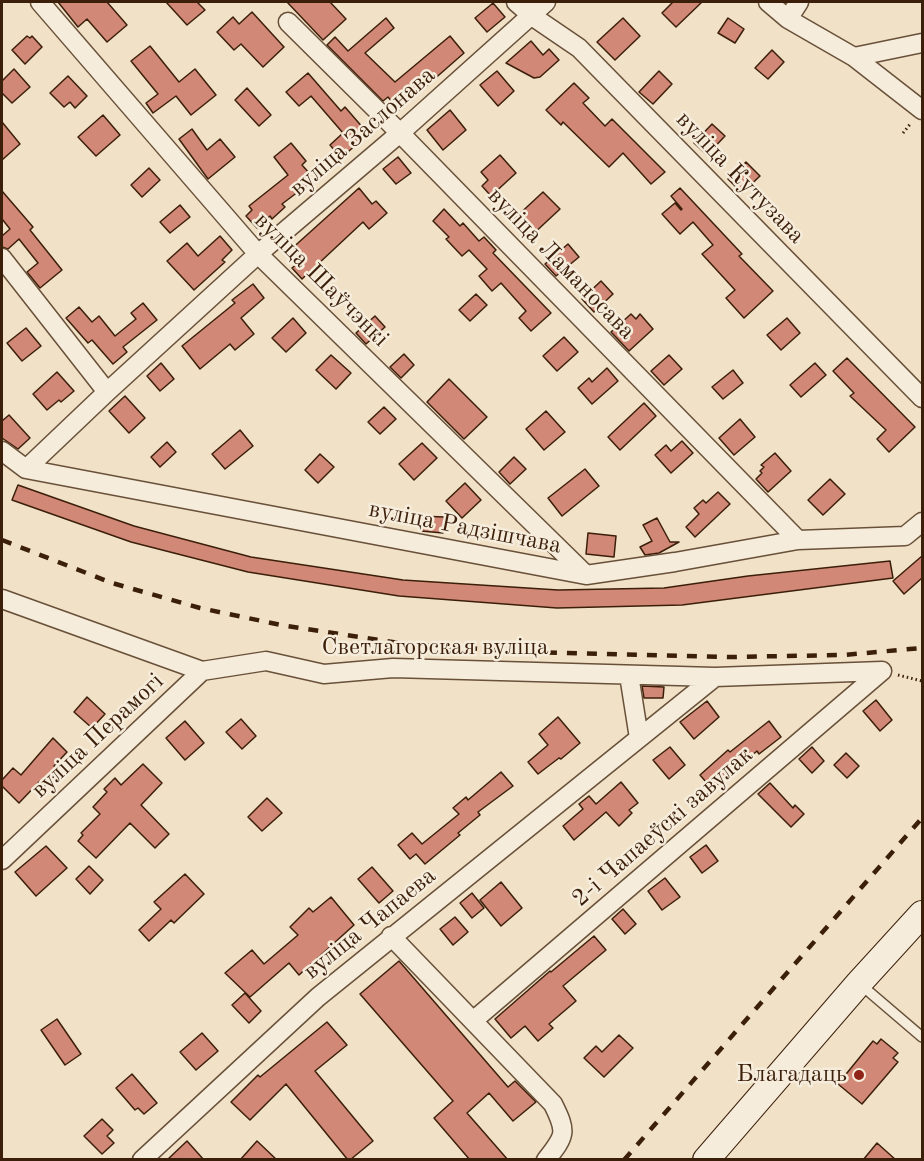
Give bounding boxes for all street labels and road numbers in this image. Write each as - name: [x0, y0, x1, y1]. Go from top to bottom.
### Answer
- street label: вуліца Заслонава: [285, 61, 441, 203]
- street label: вуліца Кутузава: [670, 106, 810, 250]
- street label: вуліца Ламаносава: [481, 182, 641, 346]
- street label: вуліца Шаўчэнкі: [248, 207, 394, 353]
- street label: вуліца Радзішчава: [366, 495, 564, 561]
- street label: Светлагорская вуліца: [321, 634, 549, 662]
- street label: вуліца Перамогі: [26, 667, 170, 805]
- street label: 2-і Чапаеўскі завулак: [567, 741, 759, 913]
- street label: вуліца Чапаева: [298, 862, 442, 986]

